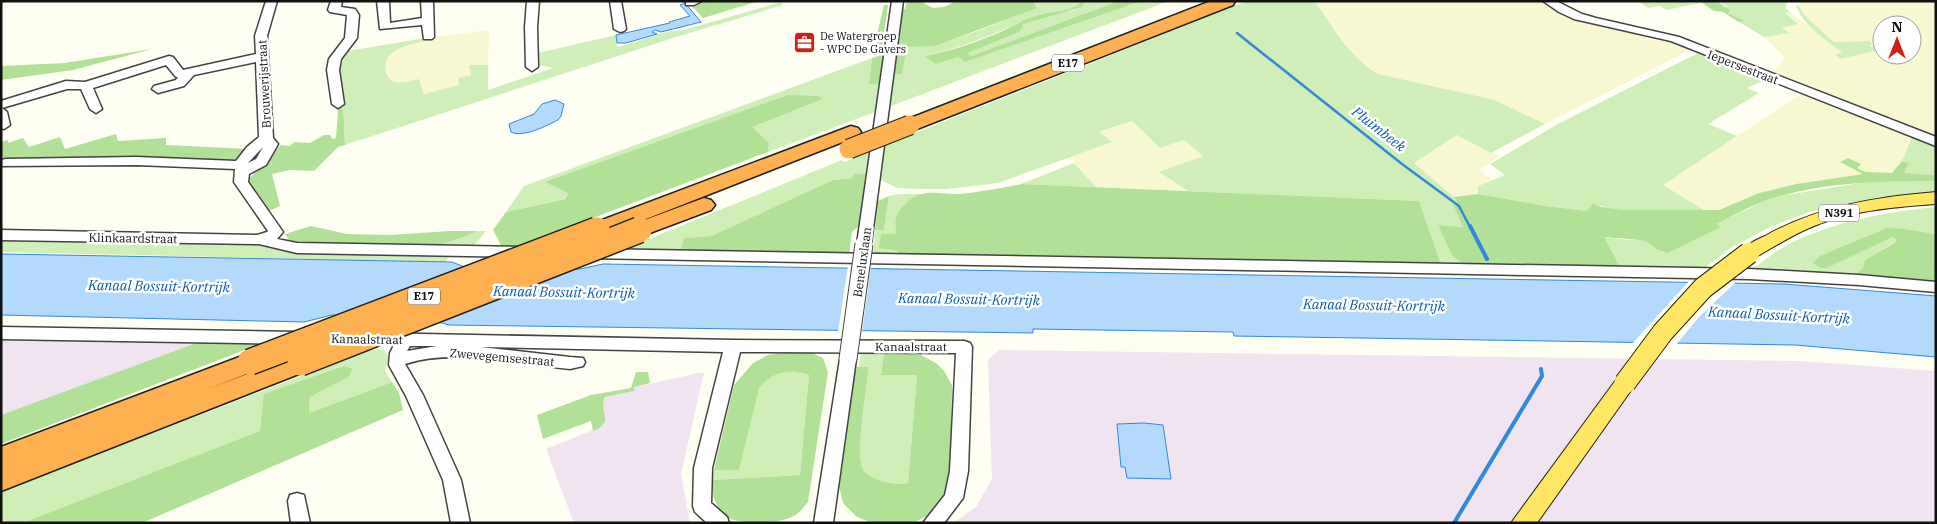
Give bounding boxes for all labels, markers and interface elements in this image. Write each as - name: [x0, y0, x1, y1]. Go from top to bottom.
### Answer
- north arrow: [1872, 15, 1922, 65]
- text: N: [1891, 18, 1903, 36]
- place label: De Watergroep - WPC De Gavers: [820, 29, 906, 56]
- office icon: De Watergroep - WPC De Gavers: [792, 30, 816, 54]
- street label: Brouwerijstraat: [254, 39, 274, 129]
- street label: Iepersestraat: [1705, 47, 1781, 87]
- road number: E17: [1052, 54, 1084, 72]
- water label: Pluimbeek: [1348, 102, 1410, 156]
- road number: N391: [1819, 204, 1859, 222]
- street label: Beneluxlaan: [850, 226, 874, 298]
- street label: Klinkaardstraat: [88, 230, 178, 246]
- water label: Kanaal Bossuit-Kortrijk: [87, 276, 231, 296]
- water label: Kanaal Bossuit-Kortrijk: [492, 282, 636, 302]
- road number: E17: [408, 288, 440, 304]
- water label: Kanaal Bossuit-Kortrijk: [897, 289, 1041, 309]
- water label: Kanaal Bossuit-Kortrijk: [1302, 295, 1446, 315]
- water label: Kanaal Bossuit-Kortrijk: [1707, 302, 1851, 328]
- street label: Kanaalstraat: [331, 331, 403, 347]
- street label: Kanaalstraat: [875, 339, 947, 354]
- street label: Zwevegemsestraat: [449, 345, 555, 369]

